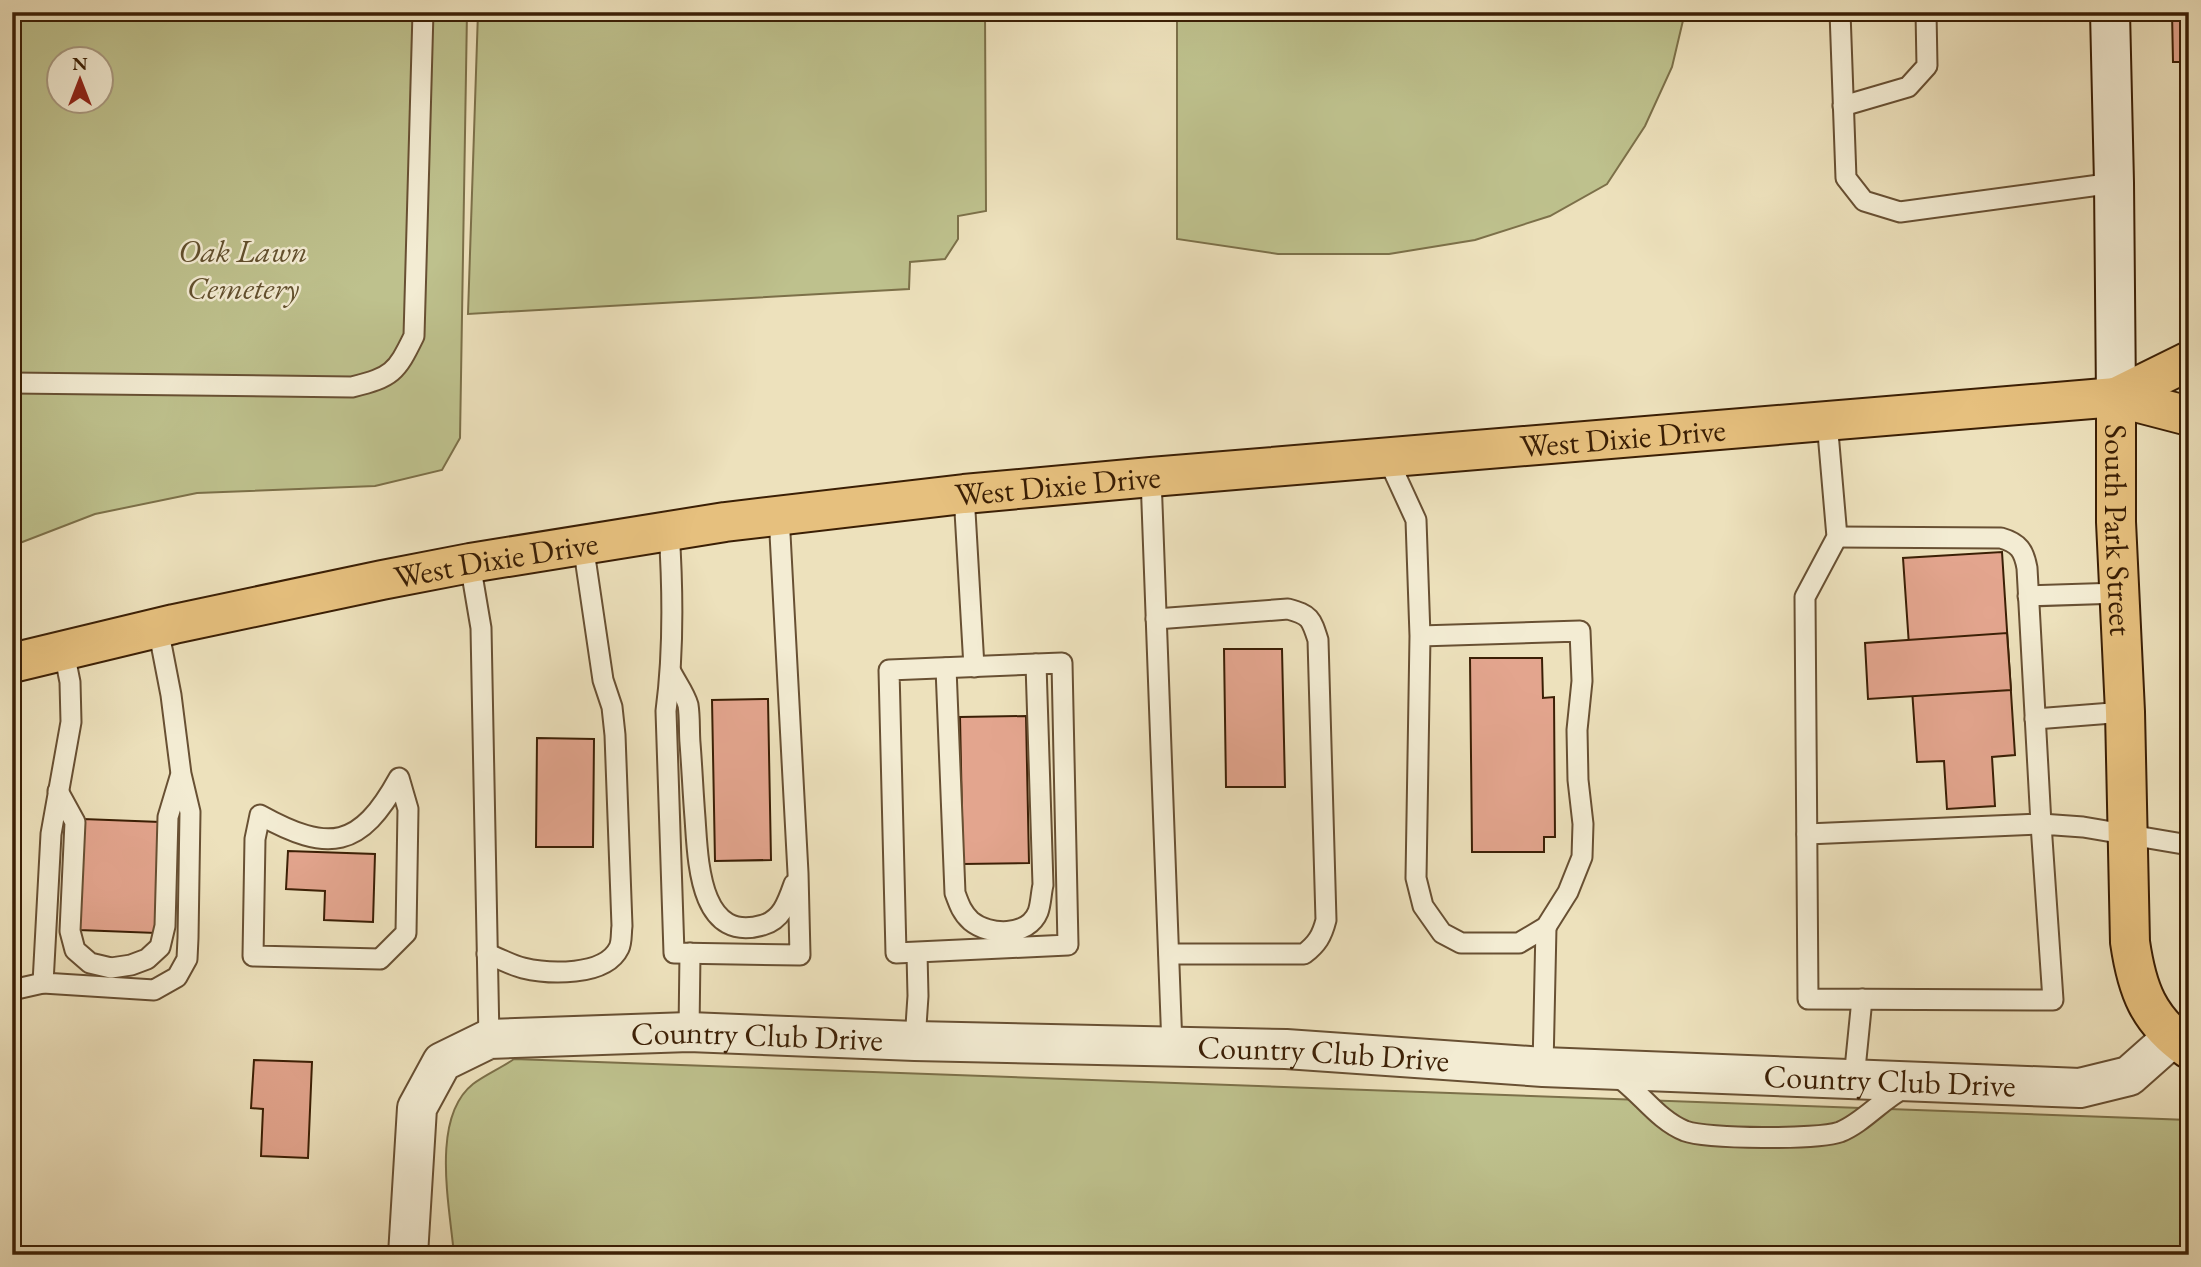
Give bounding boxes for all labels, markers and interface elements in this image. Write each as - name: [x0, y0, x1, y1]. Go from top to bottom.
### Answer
- north arrow: [46, 46, 116, 116]
- text: N: [72, 51, 88, 76]
- park label: Oak Lawn Cemetery: [178, 230, 308, 309]
- street label: West Dixie Drive: [1518, 408, 1727, 467]
- street label: South Park Street: [2095, 424, 2142, 637]
- street label: West Dixie Drive: [953, 455, 1162, 516]
- street label: West Dixie Drive: [390, 522, 601, 598]
- street label: Country Club Drive: [630, 1011, 884, 1061]
- street label: Country Club Drive: [1197, 1026, 1451, 1081]
- street label: Country Club Drive: [1763, 1055, 2017, 1106]

